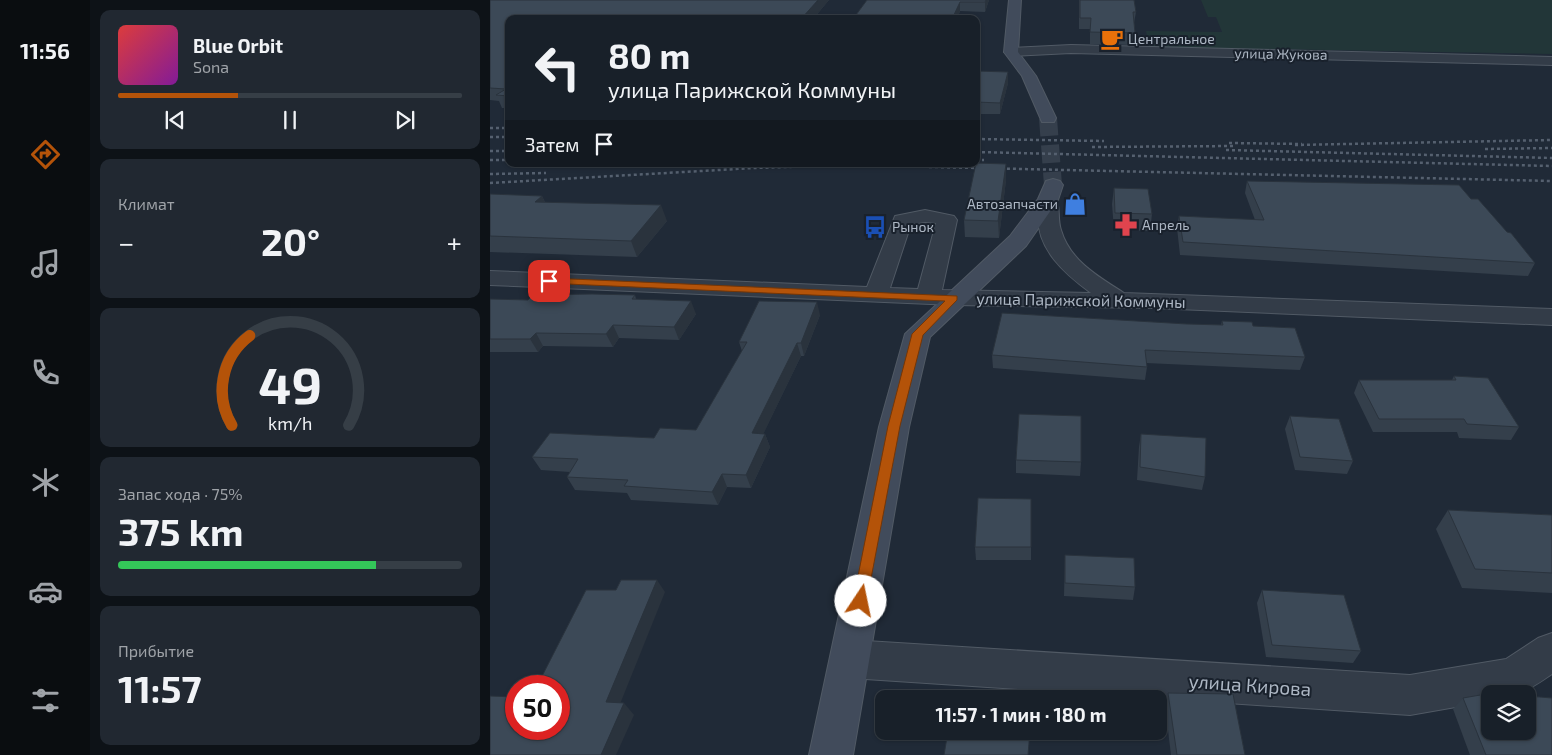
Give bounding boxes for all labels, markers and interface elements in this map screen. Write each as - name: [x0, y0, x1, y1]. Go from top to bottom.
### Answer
- cafe icon: Центральное: [1099, 26, 1125, 52]
- place label: Центральное: [1128, 30, 1215, 47]
- text: Blue Orbit: [193, 34, 283, 57]
- text: 80 m: [608, 34, 690, 76]
- icon: left: [525, 35, 590, 100]
- text: 11:56: [20, 37, 70, 63]
- street label: улица Жукова: [1234, 44, 1328, 63]
- text: Sona: [193, 57, 229, 76]
- text: улица Парижской Коммуны: [608, 76, 896, 102]
- icon: previous: [161, 106, 189, 134]
- icon: pause: [276, 106, 304, 134]
- icon: next: [391, 106, 419, 134]
- icon: arrive: [590, 130, 618, 158]
- text: Затем: [525, 133, 580, 156]
- icon: directions: [28, 137, 63, 172]
- shop icon: Автозапчасти: [1062, 191, 1088, 217]
- text: Климат: [118, 194, 175, 213]
- place label: Автозапчасти: [967, 195, 1058, 212]
- pharmacy icon: Апрель: [1113, 212, 1139, 238]
- bus stop icon: Рынок: [862, 214, 888, 240]
- place label: Апрель: [1142, 216, 1190, 233]
- text: 20°: [261, 218, 320, 264]
- place label: Рынок: [892, 218, 934, 235]
- text: −: [118, 225, 134, 259]
- text: +: [447, 225, 462, 259]
- icon: music: [28, 246, 63, 281]
- pin: [528, 260, 570, 302]
- icon: arrive: [535, 267, 563, 295]
- street label: улица Парижской Коммуны: [976, 288, 1186, 312]
- text: 49: [258, 352, 322, 414]
- icon: phone: [28, 355, 63, 390]
- text: km/h: [268, 412, 312, 434]
- icon: climate: [28, 465, 63, 500]
- text: Запас хода · 75%: [118, 484, 243, 503]
- text: 375 km: [118, 508, 244, 554]
- icon: car: [28, 574, 63, 609]
- position arrow: [834, 574, 886, 626]
- text: Прибытие: [118, 641, 194, 660]
- text: 11:57: [118, 665, 202, 711]
- street label: улица Кирова: [1188, 669, 1312, 701]
- speed limit sign: 50: [505, 675, 570, 740]
- icon: filters: [28, 683, 63, 718]
- map controls: [1481, 685, 1536, 740]
- button: layers: [1481, 685, 1536, 740]
- text: 11:57 · 1 мин · 180 m: [936, 703, 1106, 726]

